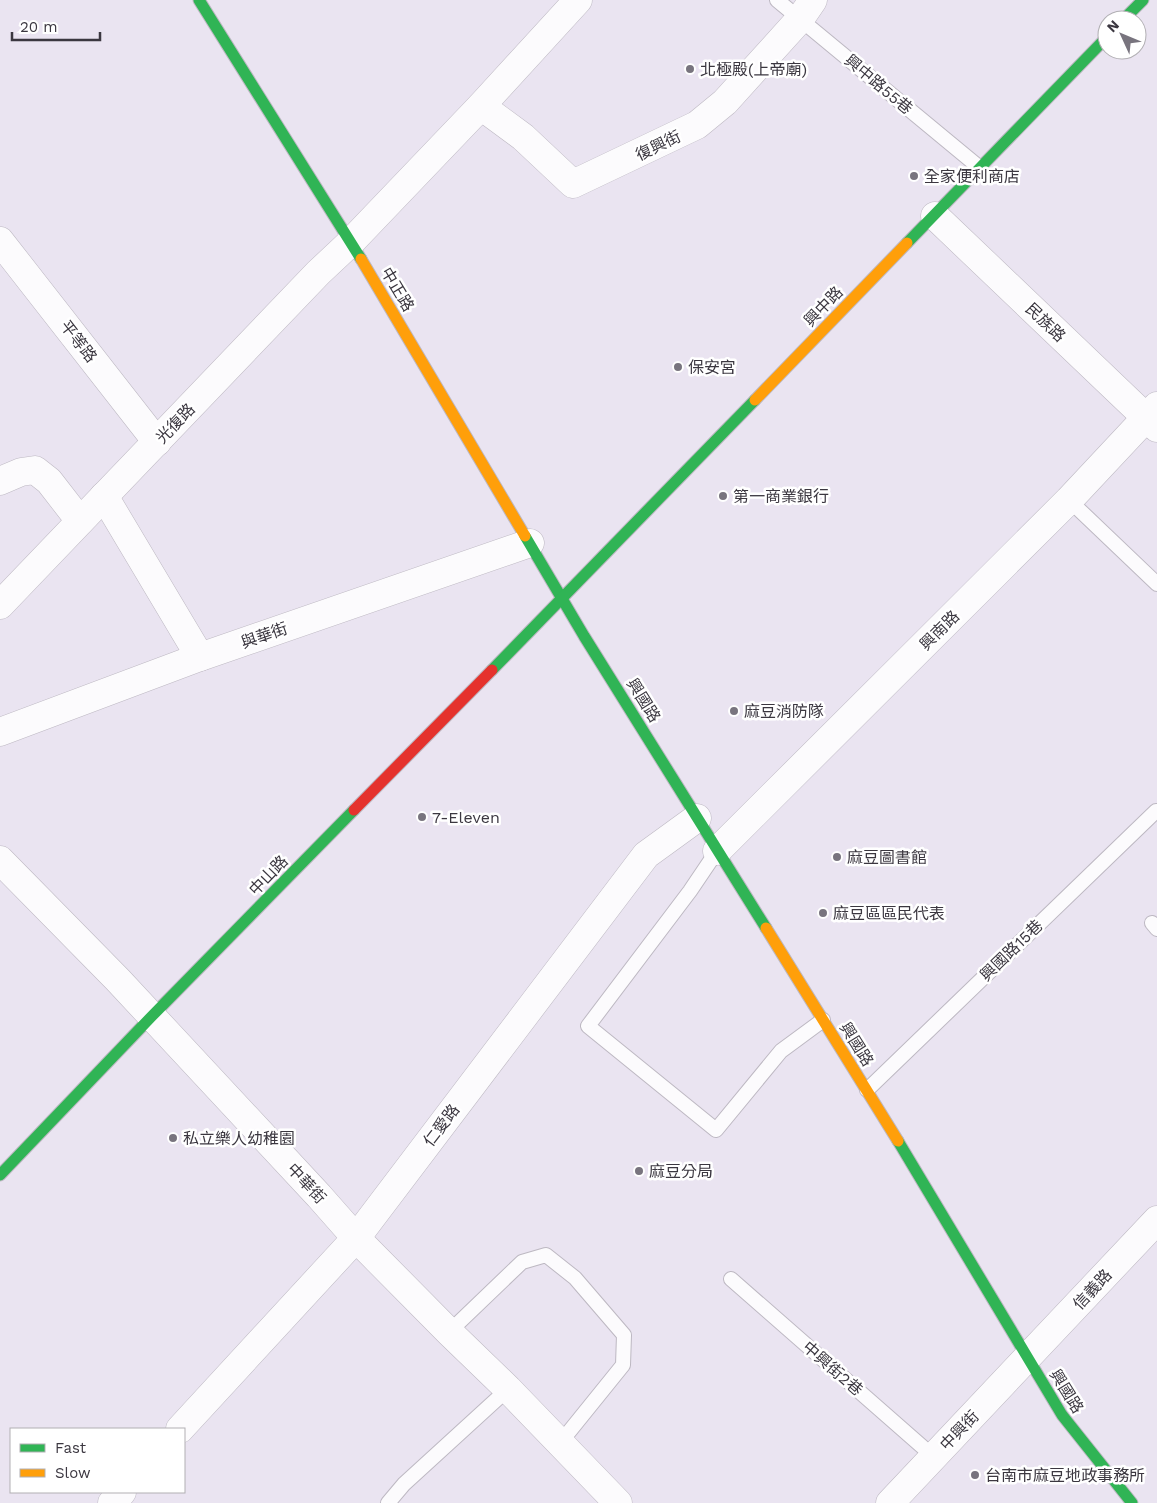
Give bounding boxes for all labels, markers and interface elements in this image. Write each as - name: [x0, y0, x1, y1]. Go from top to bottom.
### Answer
- scale bar: [12, 10, 100, 42]
- north arrow: [1097, 10, 1147, 60]
- text: N: [1103, 17, 1122, 35]
- text: 20 m: [20, 18, 58, 36]
- street label: 興中路55巷: [841, 51, 916, 118]
- place label: 北極殿(上帝廟): [700, 60, 807, 79]
- marker: 北極殿(上帝廟): [684, 63, 696, 75]
- street label: 復興街: [632, 126, 684, 165]
- place label: 全家便利商店: [924, 167, 1020, 186]
- marker: 全家便利商店: [908, 170, 920, 182]
- street label: 中正路: [377, 264, 418, 315]
- street label: 興中路: [800, 282, 847, 330]
- street label: 民族路: [1022, 299, 1070, 346]
- street label: 平等路: [56, 317, 101, 366]
- place label: 保安宮: [688, 358, 736, 377]
- marker: 保安宮: [672, 361, 684, 373]
- street label: 光復路: [152, 399, 199, 447]
- place label: 第一商業銀行: [733, 487, 829, 506]
- marker: 第一商業銀行: [717, 490, 729, 502]
- street label: 興南路: [916, 607, 963, 654]
- street label: 與華街: [238, 619, 290, 652]
- street label: 興國路: [623, 675, 664, 726]
- place label: 麻豆消防隊: [744, 702, 824, 721]
- marker: 麻豆消防隊: [728, 705, 740, 717]
- place label: 7-Eleven: [432, 808, 500, 827]
- marker: 7-Eleven: [416, 811, 428, 823]
- place label: 麻豆圖書館: [847, 848, 927, 867]
- street label: 中山路: [245, 851, 292, 899]
- marker: 麻豆圖書館: [831, 851, 843, 863]
- place label: 麻豆區區民代表: [833, 904, 945, 923]
- marker: 麻豆區區民代表: [817, 907, 829, 919]
- street label: 興國路15巷: [976, 916, 1047, 985]
- street label: 興國路: [836, 1019, 877, 1070]
- street label: 仁愛路: [419, 1100, 463, 1150]
- place label: 私立樂人幼稚園: [183, 1129, 295, 1148]
- marker: 私立樂人幼稚園: [167, 1132, 179, 1144]
- street label: 中華街: [283, 1159, 330, 1207]
- place label: 麻豆分局: [649, 1162, 713, 1181]
- marker: 麻豆分局: [633, 1165, 645, 1177]
- street label: 信義路: [1069, 1265, 1116, 1313]
- street label: 中興街2巷: [799, 1337, 867, 1400]
- street label: 興國路: [1046, 1366, 1087, 1417]
- street label: 中興街: [936, 1406, 983, 1454]
- legend: [10, 1428, 185, 1493]
- text: Fast: [55, 1439, 87, 1457]
- text: Slow: [55, 1464, 91, 1482]
- place label: 台南市麻豆地政事務所: [985, 1466, 1145, 1485]
- marker: 台南市麻豆地政事務所: [969, 1469, 981, 1481]

